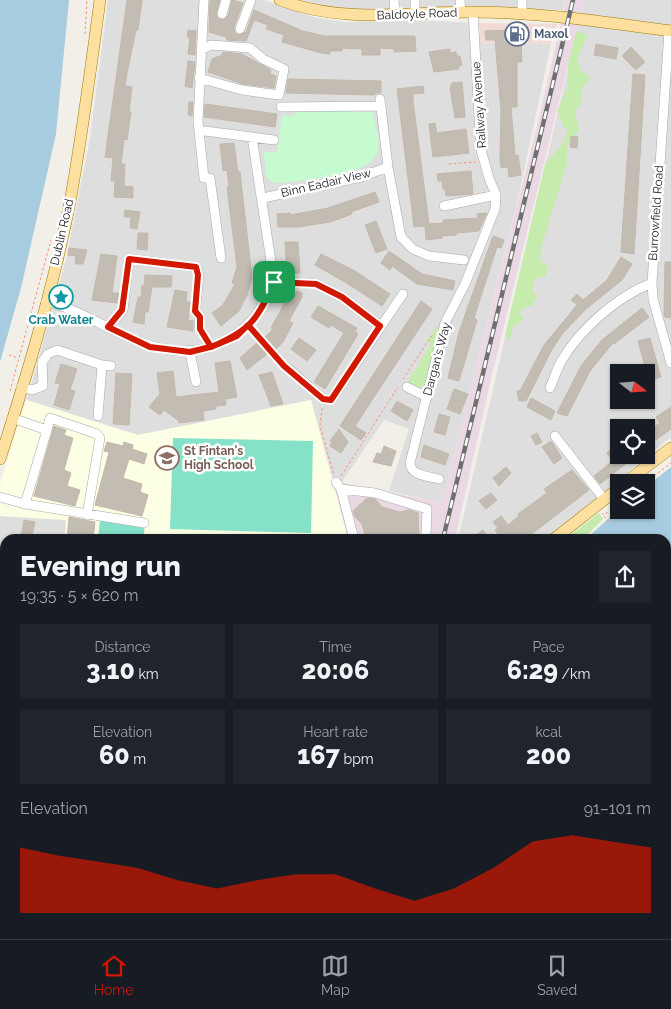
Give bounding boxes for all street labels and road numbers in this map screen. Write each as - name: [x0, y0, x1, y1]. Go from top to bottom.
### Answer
- street label: Baldoyle Road: [376, 6, 458, 22]
- street label: Railway Avenue: [469, 61, 489, 149]
- street label: Burrowfield Road: [646, 165, 666, 261]
- street label: Binn Eadair View: [280, 166, 373, 200]
- street label: Dublin Road: [48, 197, 76, 267]
- street label: Dargan's Way: [420, 320, 454, 397]

